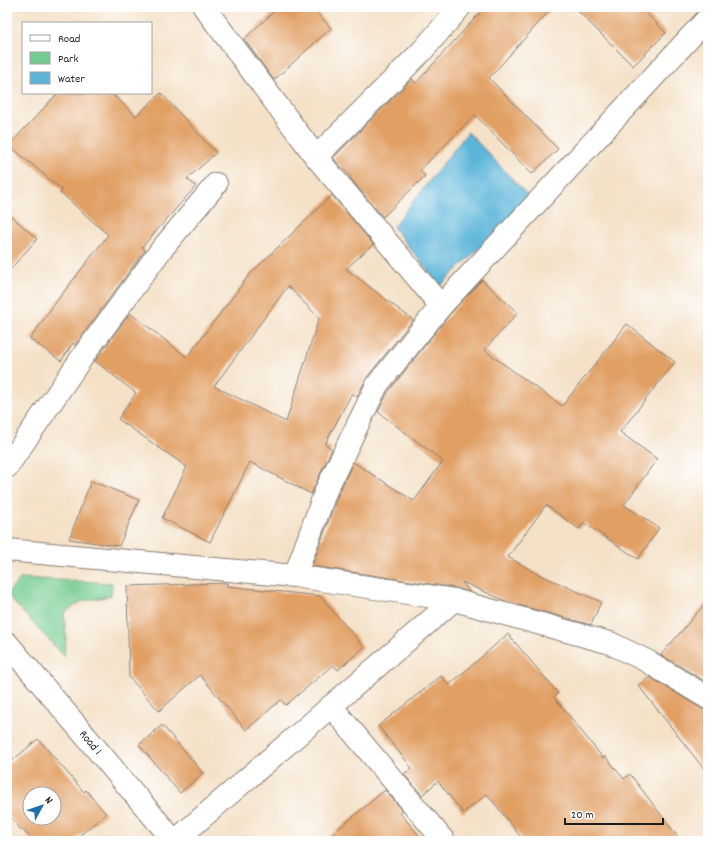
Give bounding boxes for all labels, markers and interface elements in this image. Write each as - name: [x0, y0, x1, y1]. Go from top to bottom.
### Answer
- legend: [22, 22, 152, 94]
- text: Road: [58, 31, 80, 48]
- text: Park: [58, 51, 79, 68]
- text: Water: [58, 71, 85, 88]
- street label: Road 1: [74, 727, 105, 759]
- north arrow: [22, 786, 62, 826]
- text: N: [40, 794, 56, 809]
- scale bar: [565, 800, 663, 826]
- text: 20 m: [571, 807, 594, 824]

